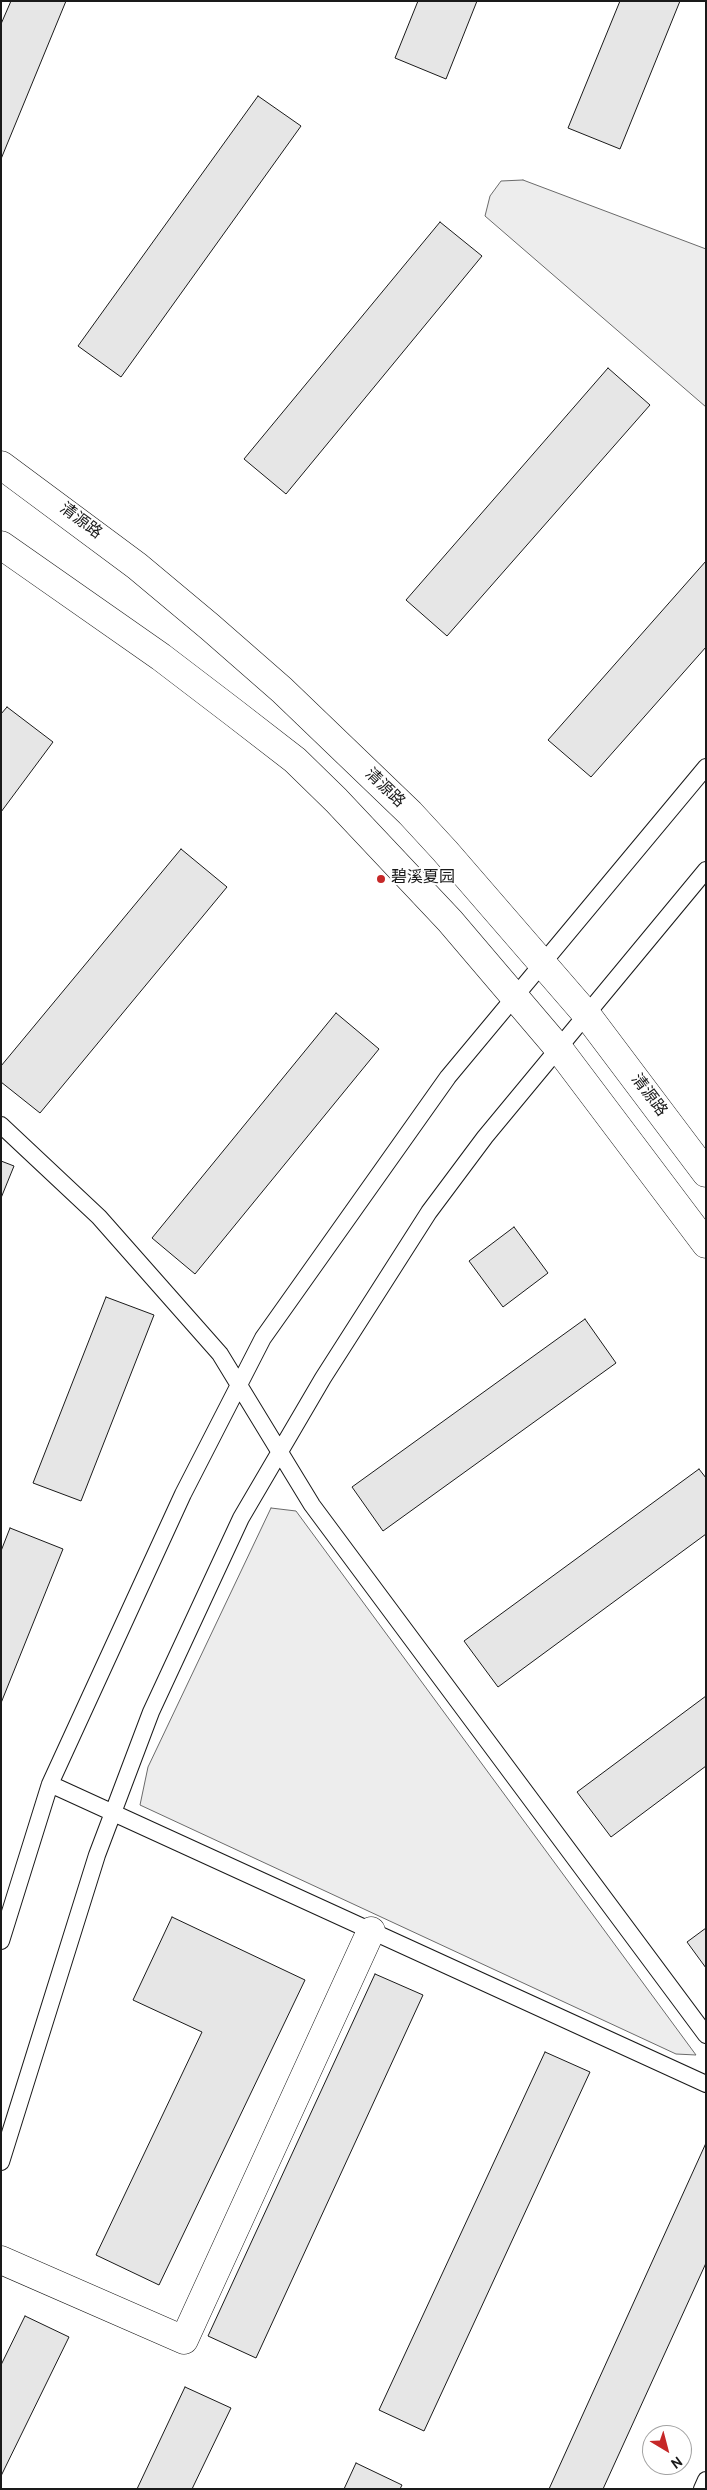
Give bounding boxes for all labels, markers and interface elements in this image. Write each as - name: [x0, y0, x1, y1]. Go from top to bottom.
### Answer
- street label: 清源路: [55, 500, 105, 544]
- street label: 清源路: [360, 765, 408, 813]
- place label: 碧溪夏园: [391, 869, 455, 889]
- marker: 碧溪夏园: [375, 873, 387, 885]
- street label: 清源路: [626, 1071, 670, 1121]
- north arrow: [642, 2425, 692, 2475]
- text: N: [667, 2452, 685, 2471]

